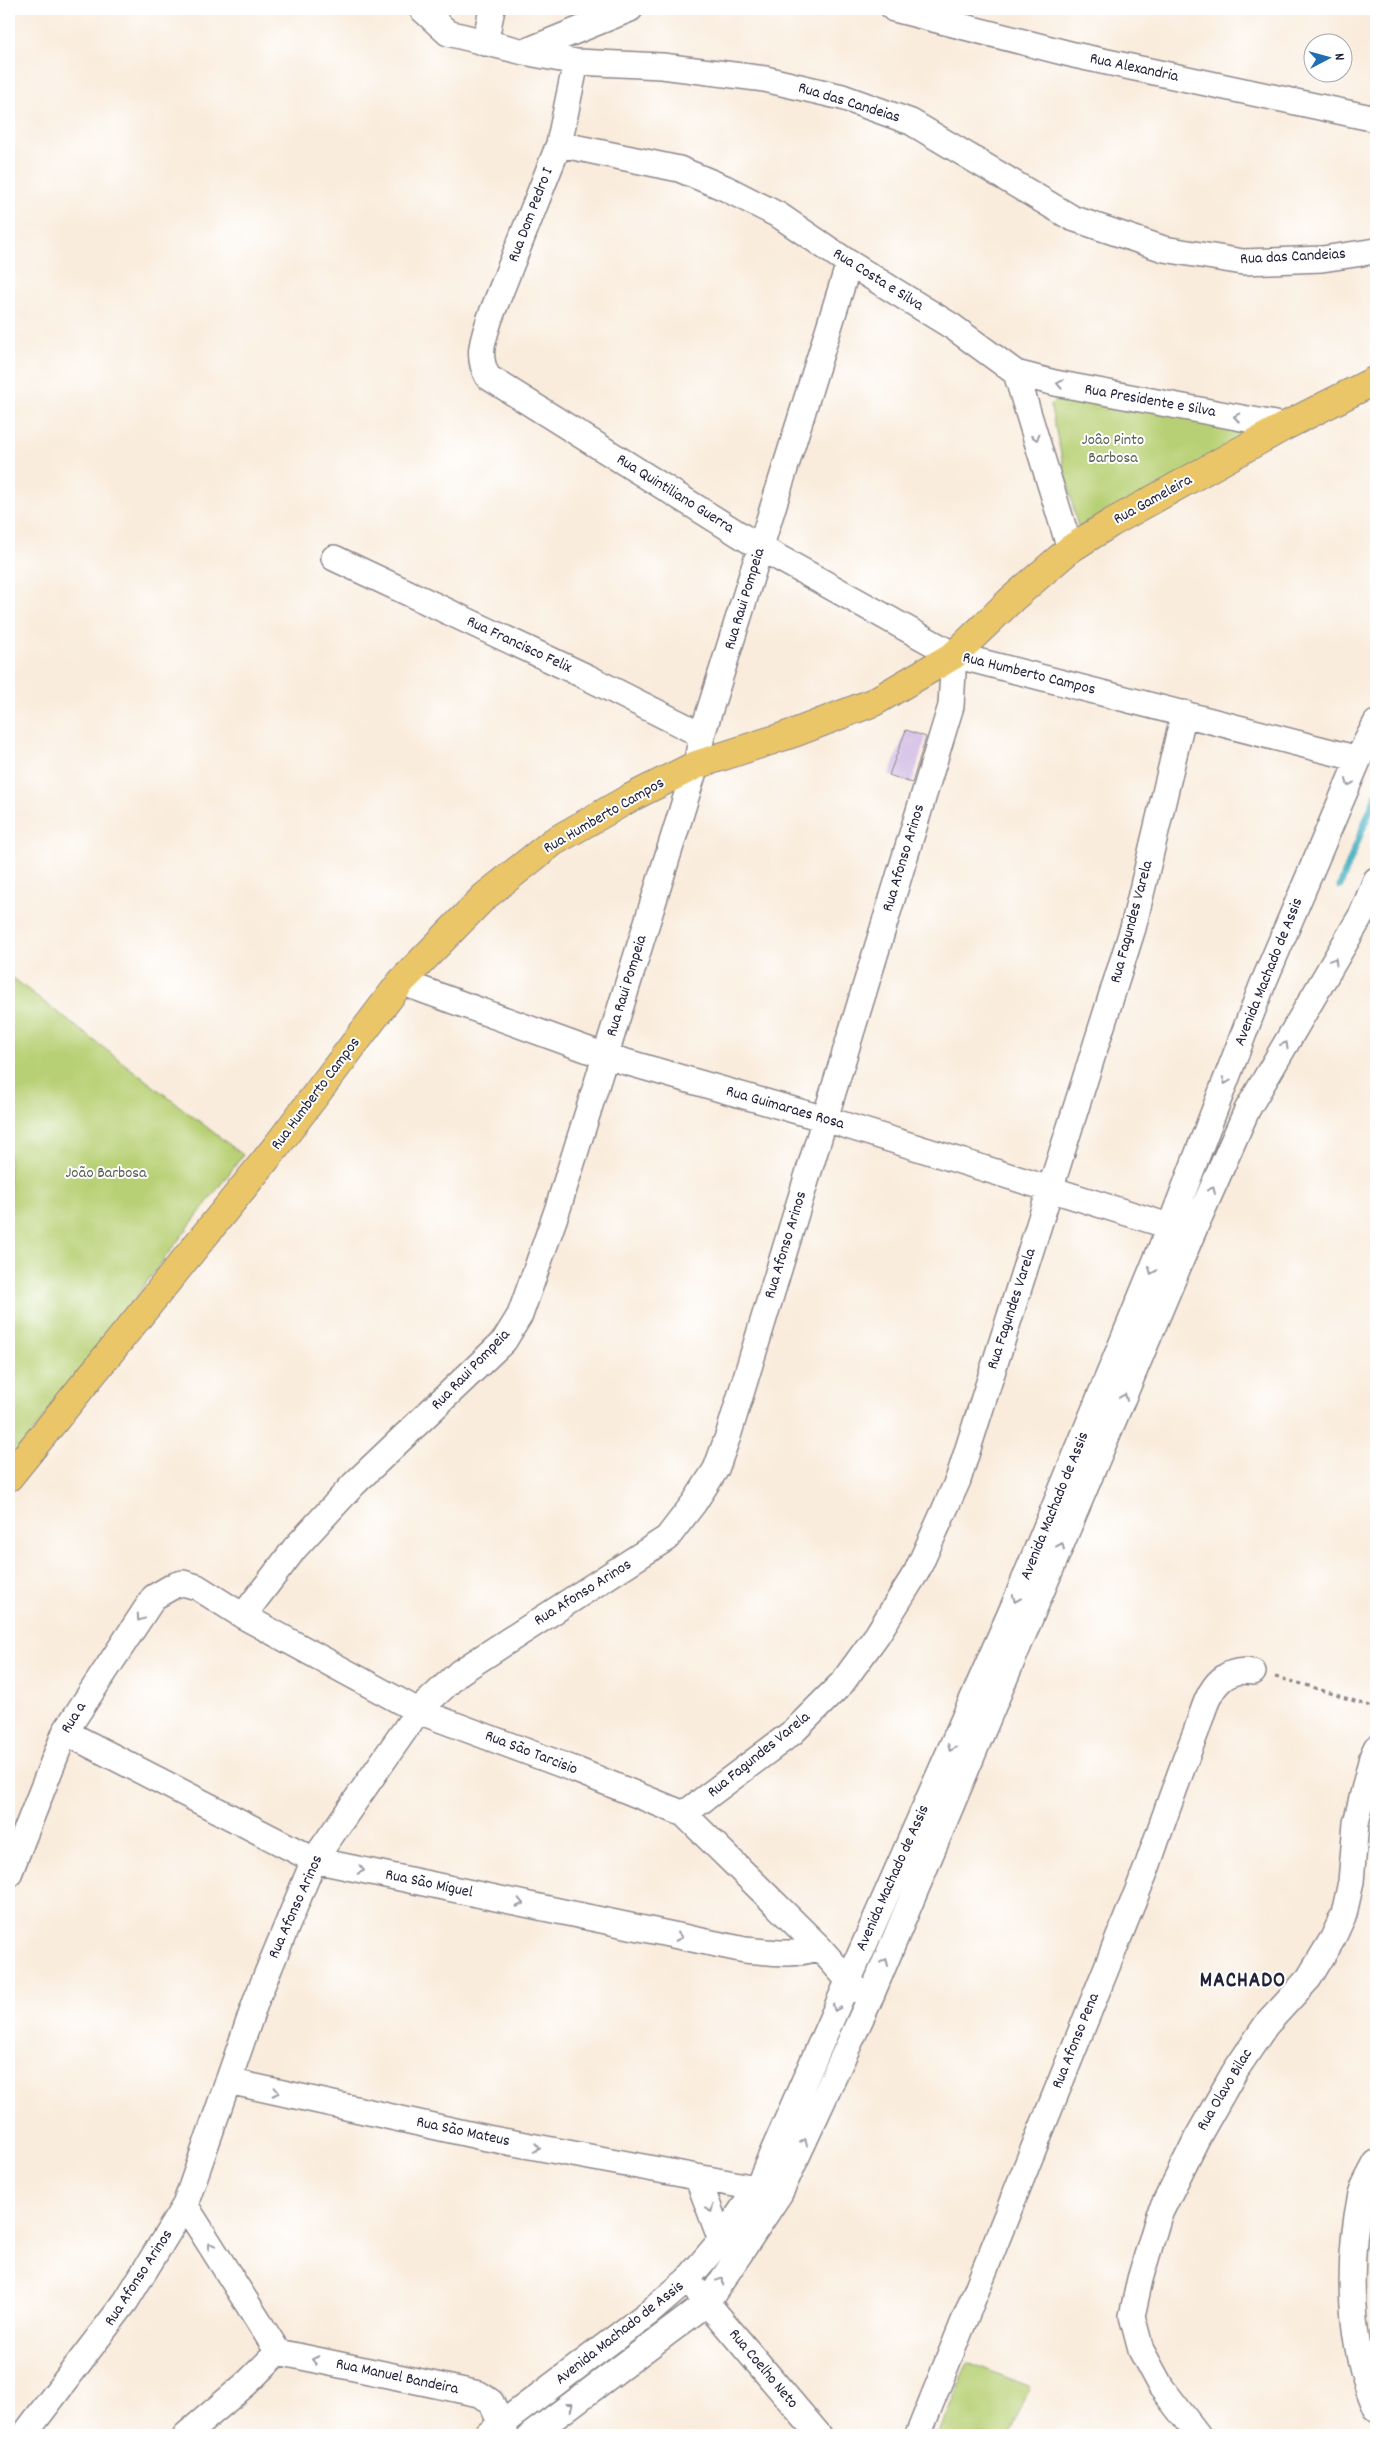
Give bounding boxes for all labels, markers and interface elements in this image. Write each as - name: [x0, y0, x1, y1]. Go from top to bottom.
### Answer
- north arrow: [1302, 32, 1352, 82]
- street label: Rua Alexandria: [1088, 47, 1181, 89]
- text: N: [1329, 52, 1349, 61]
- street label: Rua das Candeias: [795, 77, 903, 130]
- street label: Rua Dom Pedro I: [502, 164, 560, 266]
- street label: Rua Costa e Silva: [828, 243, 928, 317]
- street label: Rua das Candeias: [1240, 243, 1347, 271]
- street label: Rua Presidente e Silva: [1083, 378, 1218, 424]
- one-way arrow: [1056, 379, 1065, 390]
- one-way arrow: [1233, 412, 1242, 422]
- park label: Joâo Pinto Barbosa: [1082, 429, 1144, 470]
- one-way arrow: [1030, 432, 1040, 440]
- street label: Rua Quintiliano Guerra: [612, 448, 739, 540]
- street label: Rua Gameleira: [1110, 469, 1197, 531]
- street label: Rua Raui Pompeia: [719, 545, 771, 653]
- street label: Rua Francisco Felix: [462, 610, 576, 680]
- street label: Rua Humberto Campos: [960, 646, 1098, 702]
- street label: Rua Humberto Campos: [539, 772, 669, 860]
- one-way arrow: [1344, 778, 1355, 787]
- street label: Rua Afonso Arinos: [877, 801, 931, 914]
- street label: Rua Fagundes Varela: [1105, 858, 1160, 986]
- street label: Avenida Machado de Assis: [1229, 894, 1309, 1050]
- street label: Rua Raui Pompeia: [601, 932, 653, 1040]
- one-way arrow: [1328, 957, 1338, 966]
- street label: Rua Humberto Campos: [266, 1033, 366, 1155]
- one-way arrow: [1278, 1041, 1288, 1050]
- one-way arrow: [1222, 1076, 1232, 1085]
- street label: Rua Guimaraes Rosa: [723, 1080, 847, 1136]
- park label: João Barbosa: [65, 1162, 147, 1185]
- one-way arrow: [1205, 1186, 1216, 1195]
- street label: Rua Afonso Arinos: [759, 1188, 813, 1301]
- street label: Rua Fagundes Varela: [982, 1245, 1043, 1373]
- one-way arrow: [1148, 1266, 1158, 1275]
- street label: Rua Raui Pompeia: [426, 1324, 516, 1416]
- one-way arrow: [1118, 1393, 1128, 1401]
- street label: Avenida Machado de Assis: [1015, 1428, 1095, 1584]
- one-way arrow: [1055, 1542, 1066, 1551]
- street label: Rua Afonso Arinos: [530, 1554, 636, 1632]
- one-way arrow: [1012, 1594, 1023, 1603]
- one-way arrow: [137, 1612, 147, 1621]
- street label: Rua a: [55, 1697, 93, 1738]
- street label: Rua Fagundes Varela: [703, 1706, 816, 1804]
- street label: Rua São Tarcisio: [481, 1725, 581, 1781]
- one-way arrow: [946, 1743, 957, 1752]
- street label: Avenida Machado de Assis: [850, 1801, 936, 1955]
- street label: Rua Afonso Arinos: [263, 1851, 329, 1962]
- one-way arrow: [357, 1864, 366, 1875]
- street label: Rua São Miguel: [383, 1864, 475, 1905]
- one-way arrow: [516, 1898, 525, 1908]
- one-way arrow: [675, 1931, 684, 1941]
- one-way arrow: [879, 1958, 890, 1967]
- district label: MACHADO: [1200, 1967, 1286, 1997]
- street label: Rua Afonso Pena: [1046, 1989, 1106, 2092]
- one-way arrow: [831, 2003, 842, 2012]
- street label: Rua Olavo Bilac: [1191, 2045, 1259, 2135]
- one-way arrow: [271, 2086, 280, 2097]
- street label: Rua São Mateus: [414, 2111, 512, 2153]
- one-way arrow: [798, 2138, 808, 2147]
- one-way arrow: [533, 2142, 542, 2152]
- one-way arrow: [703, 2204, 714, 2213]
- street label: Rua Afonso Arinos: [99, 2225, 179, 2331]
- one-way arrow: [208, 2243, 218, 2252]
- street label: Avenida Machado de Assis: [551, 2275, 690, 2391]
- one-way arrow: [715, 2277, 725, 2286]
- street label: Rua Coelho Neto: [723, 2324, 803, 2414]
- street label: Rua Manuel Bandeira: [334, 2353, 461, 2401]
- one-way arrow: [311, 2355, 320, 2365]
- one-way arrow: [564, 2403, 574, 2412]

